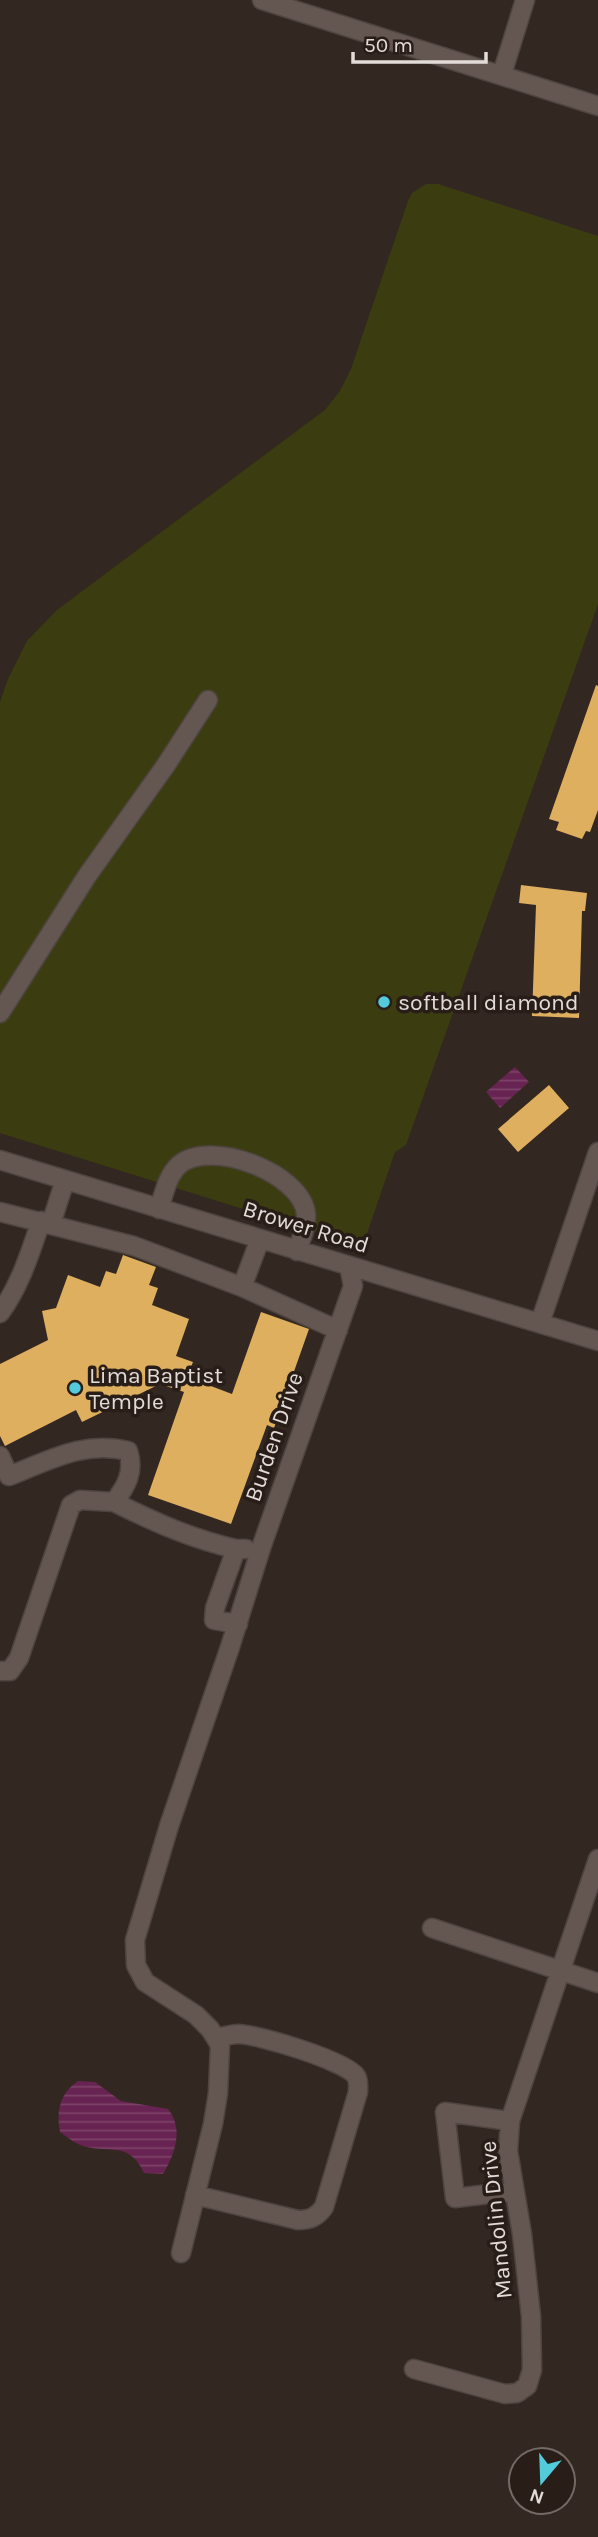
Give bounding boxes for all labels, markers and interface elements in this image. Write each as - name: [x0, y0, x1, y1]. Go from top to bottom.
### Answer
- scale bar: [353, 21, 486, 65]
- text: 50 m: [364, 33, 413, 57]
- place label: softball diamond: [398, 989, 579, 1016]
- marker: softball diamond: [376, 994, 392, 1010]
- street label: Brower Road: [240, 1195, 372, 1259]
- place label: Lima Baptist Temple: [89, 1362, 223, 1415]
- street label: Burden Drive: [239, 1369, 309, 1505]
- marker: Lima Baptist Temple: [67, 1380, 83, 1396]
- street label: Mandolin Drive: [474, 2140, 518, 2300]
- north arrow: [507, 2446, 577, 2516]
- text: N: [527, 2484, 547, 2509]

